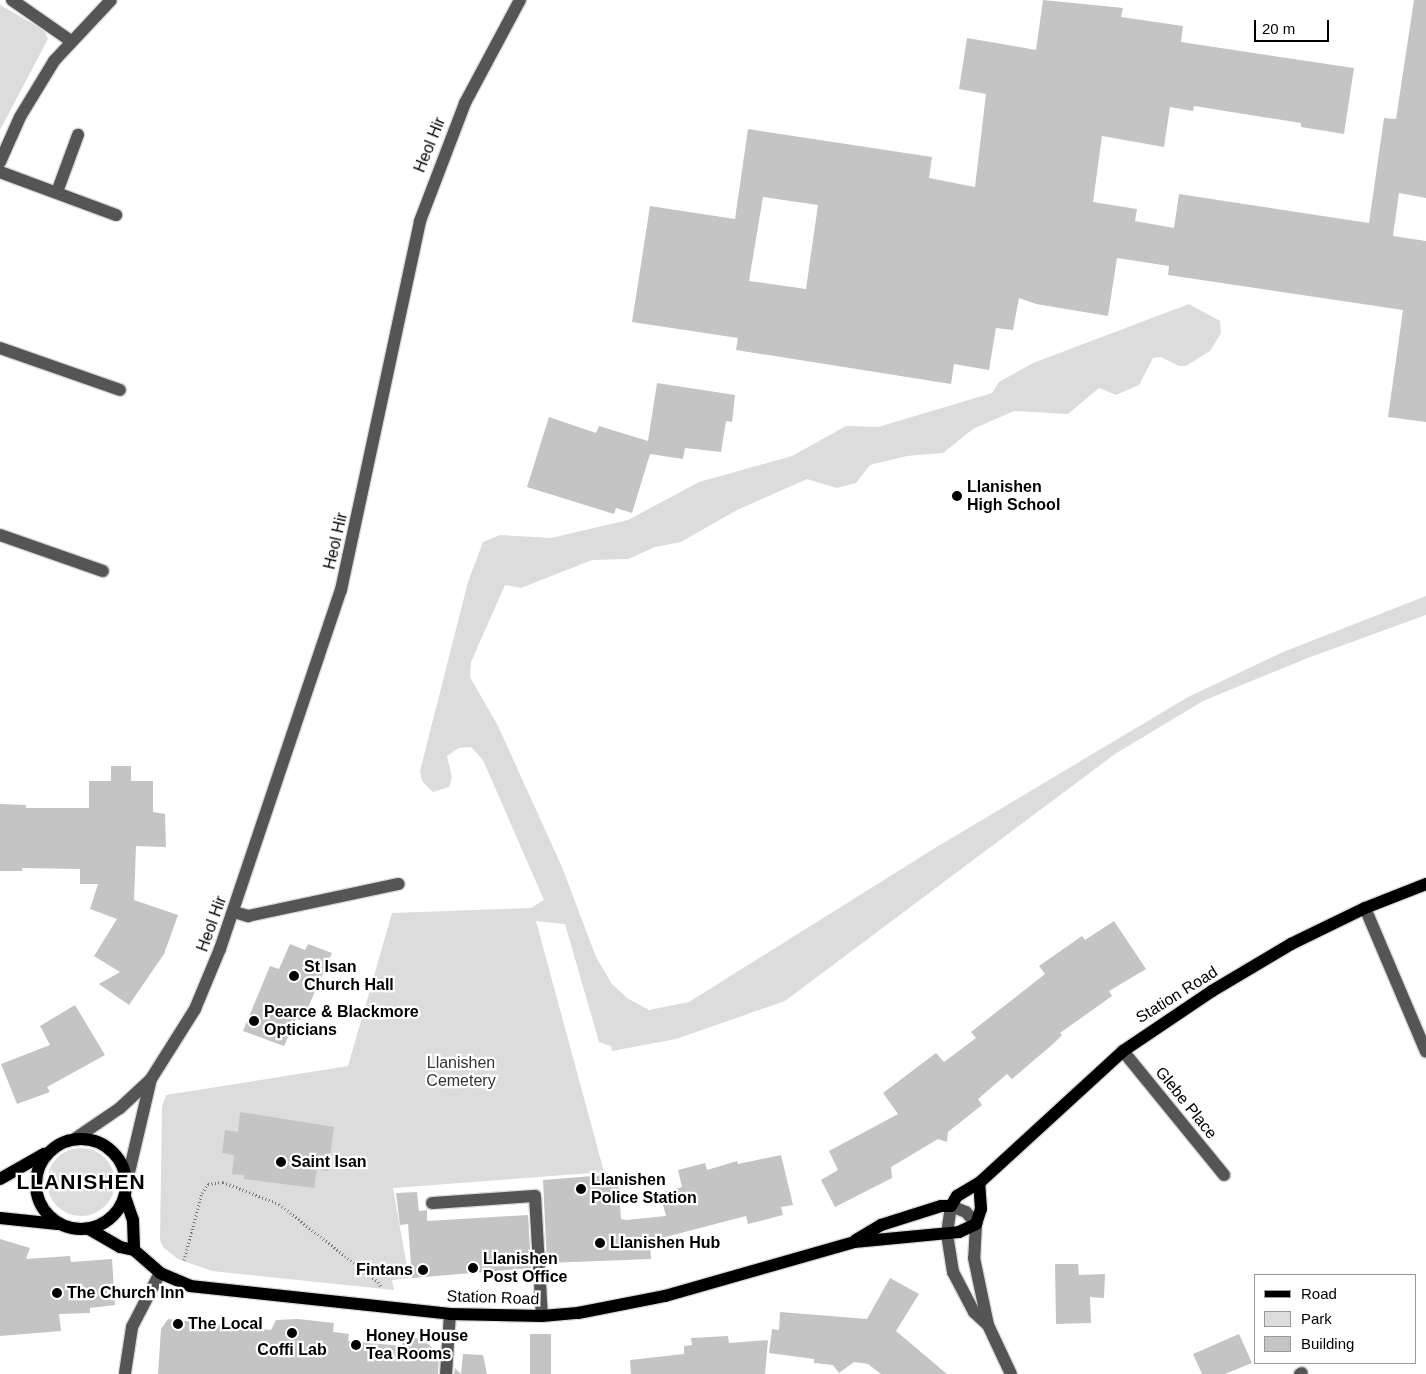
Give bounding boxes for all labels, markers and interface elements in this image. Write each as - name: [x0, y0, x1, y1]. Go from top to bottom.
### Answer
- scale bar: [1256, 10, 1331, 42]
- text: 20 m: [1262, 20, 1295, 37]
- street label: Heol Hir: [410, 115, 450, 175]
- place label: Llanishen High School: [967, 477, 1060, 515]
- marker: Llanishen High School: [951, 490, 963, 502]
- street label: Heol Hir: [320, 511, 352, 571]
- street label: Heol Hir: [193, 894, 231, 954]
- place label: St Isan Church Hall: [304, 957, 394, 995]
- street label: Station Road: [1133, 962, 1221, 1028]
- marker: St Isan Church Hall: [288, 970, 300, 982]
- place label: Pearce & Blackmore Opticians: [264, 1002, 419, 1040]
- marker: Pearce & Blackmore Opticians: [248, 1015, 260, 1027]
- park label: Llanishen Cemetery: [426, 1053, 496, 1091]
- street label: Glebe Place: [1151, 1063, 1221, 1143]
- place label: Saint Isan: [291, 1152, 367, 1172]
- marker: Saint Isan: [275, 1156, 287, 1168]
- district label: LLANISHEN: [15, 1169, 147, 1195]
- place label: Llanishen Police Station: [591, 1170, 697, 1208]
- marker: Llanishen Police Station: [575, 1183, 587, 1195]
- place label: Llanishen Hub: [610, 1233, 720, 1253]
- marker: Llanishen Hub: [594, 1237, 606, 1249]
- place label: Llanishen Post Office: [483, 1249, 567, 1287]
- place label: Fintans: [356, 1260, 413, 1280]
- marker: Llanishen Post Office: [467, 1262, 479, 1274]
- marker: Fintans: [417, 1264, 429, 1276]
- legend: [1254, 1274, 1416, 1364]
- place label: The Church Inn: [67, 1283, 184, 1303]
- text: Road: [1301, 1285, 1337, 1302]
- marker: The Church Inn: [51, 1287, 63, 1299]
- street label: Station Road: [446, 1287, 540, 1309]
- text: Park: [1301, 1310, 1332, 1327]
- place label: The Local: [188, 1314, 263, 1334]
- marker: The Local: [172, 1318, 184, 1330]
- place label: Honey House Tea Rooms: [366, 1326, 468, 1364]
- marker: Coffi Lab: [286, 1327, 298, 1339]
- text: Building: [1301, 1335, 1354, 1352]
- marker: Honey House Tea Rooms: [350, 1339, 362, 1351]
- place label: Coffi Lab: [257, 1340, 327, 1360]

